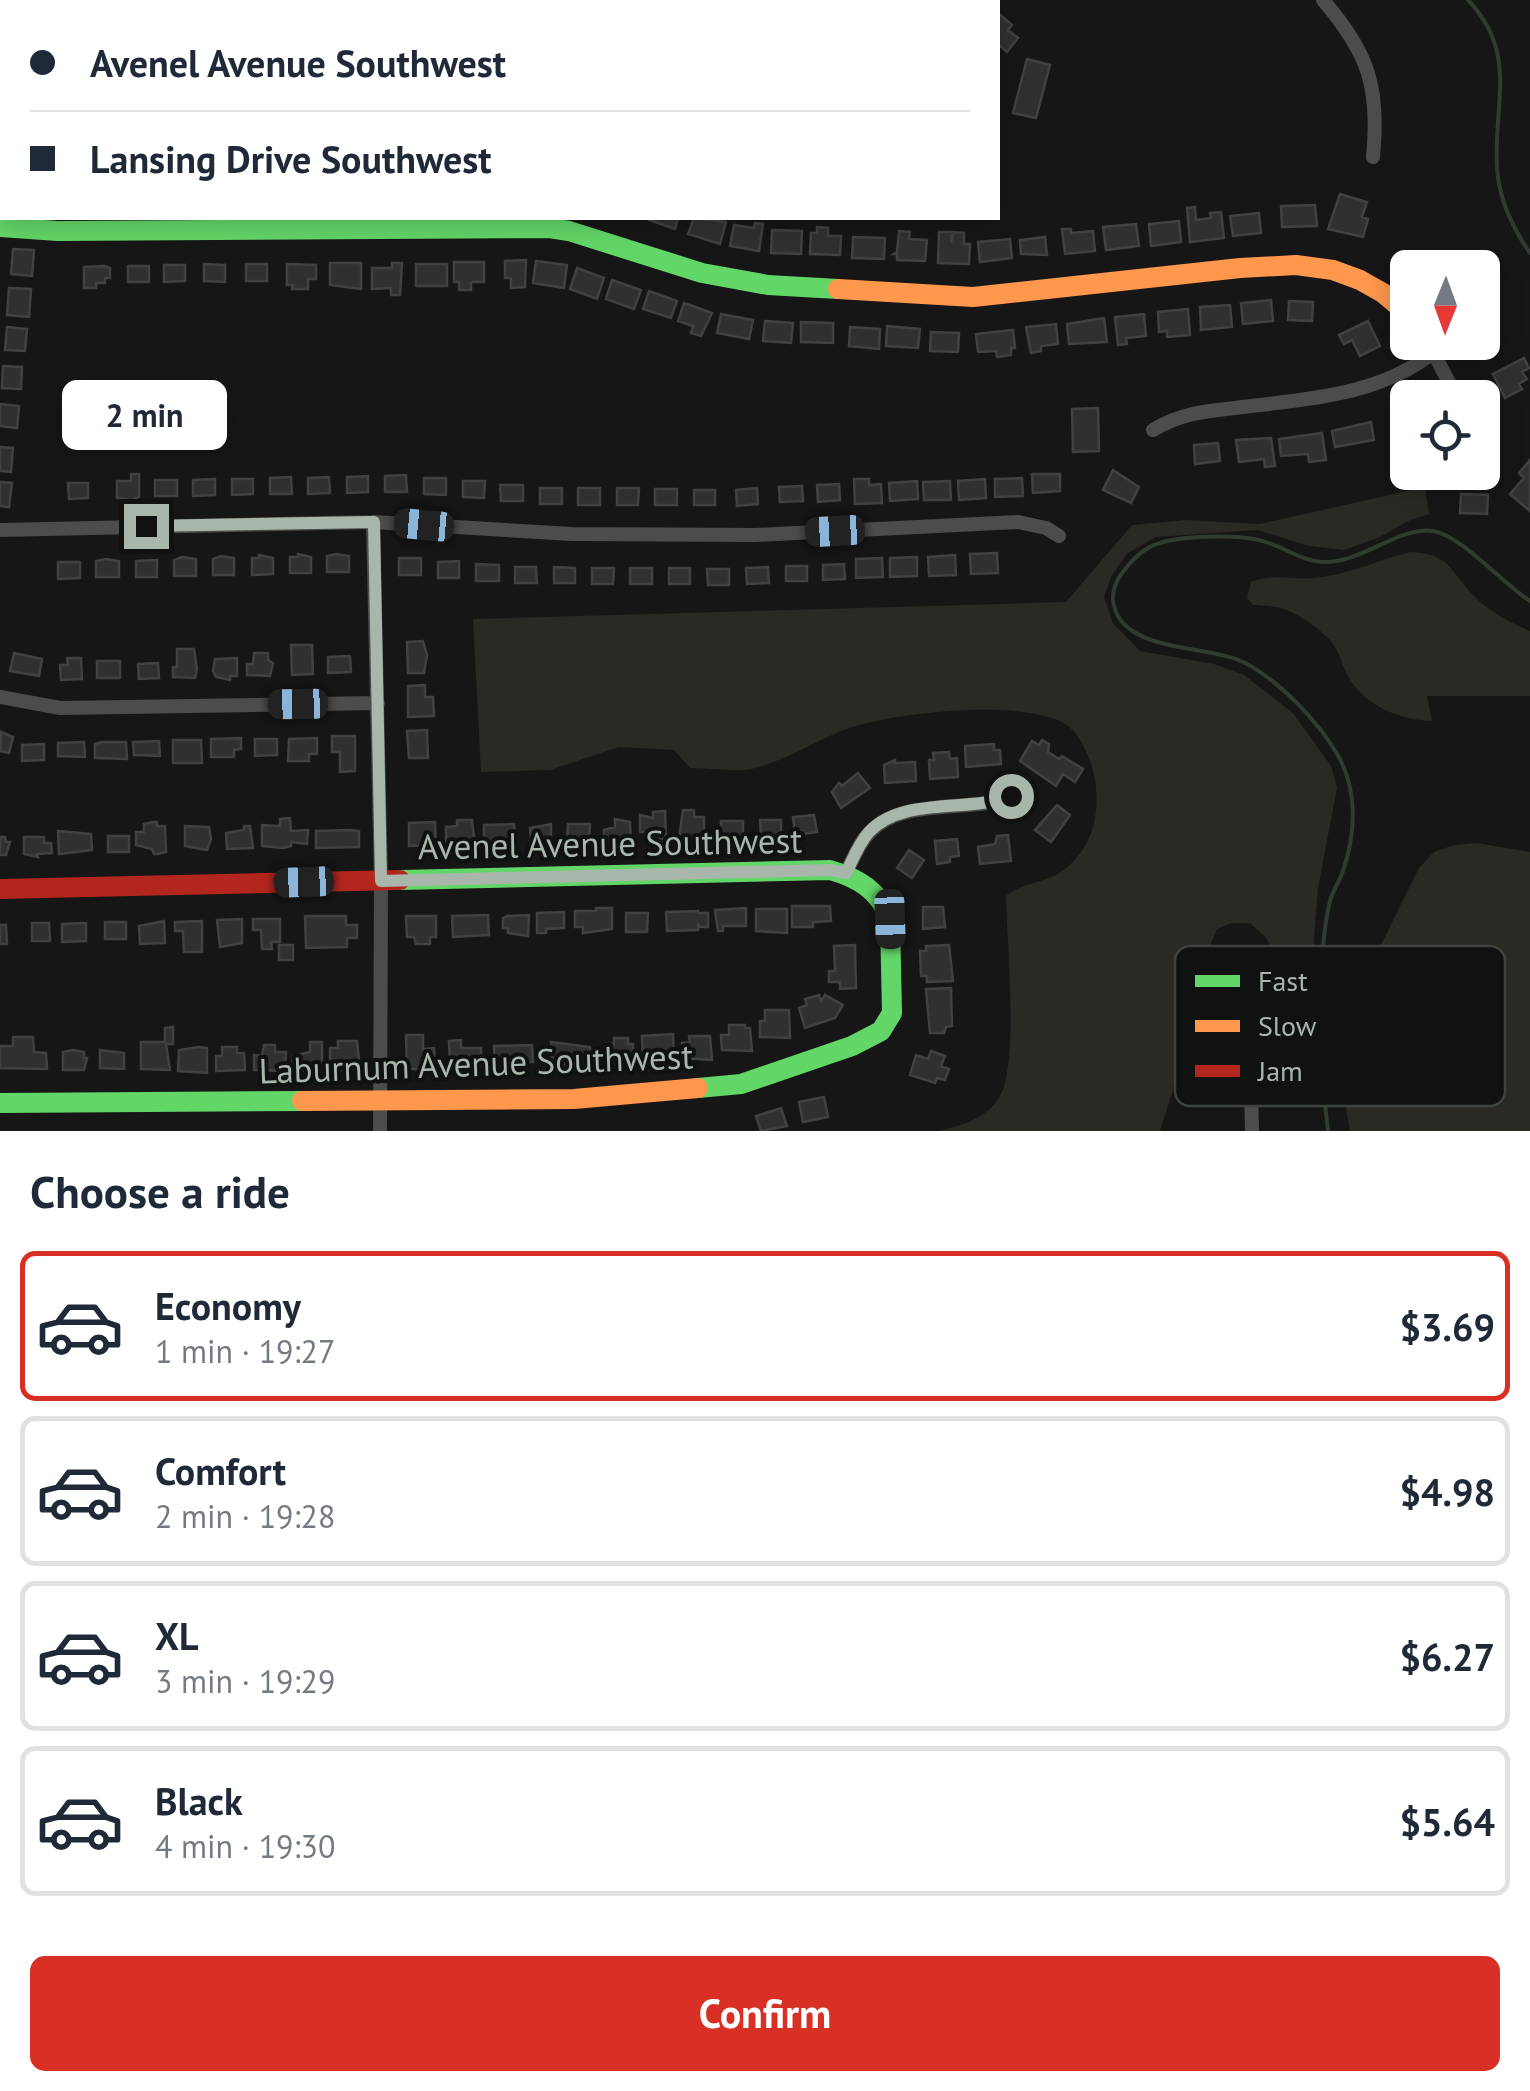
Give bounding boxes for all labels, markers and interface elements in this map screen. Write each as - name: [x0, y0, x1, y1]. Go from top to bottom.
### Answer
- text: Avenel Avenue Southwest: [90, 38, 506, 87]
- text: Lansing Drive Southwest: [90, 134, 492, 183]
- north arrow: [1390, 250, 1500, 360]
- map controls: [1390, 250, 1500, 490]
- button: locate: [1390, 380, 1500, 490]
- callout: 2 min: [64, 381, 228, 451]
- text: 2 min: [105, 394, 184, 436]
- route end: [124, 504, 169, 549]
- car: [393, 507, 455, 543]
- car: [804, 514, 866, 548]
- car: [268, 688, 328, 720]
- route start: [989, 774, 1034, 819]
- street label: Avenel Avenue Southwest: [417, 817, 803, 869]
- car: [273, 866, 335, 898]
- car: [874, 888, 906, 950]
- legend: [1175, 946, 1505, 1106]
- text: Fast: [1258, 962, 1308, 999]
- text: Slow: [1258, 1007, 1317, 1044]
- street label: Laburnum Avenue Southwest: [258, 1032, 694, 1094]
- text: Jam: [1257, 1052, 1303, 1089]
- text: Choose a ride: [30, 1162, 290, 1220]
- icon: car: [35, 1281, 125, 1371]
- text: Economy: [155, 1281, 301, 1330]
- text: $3.69: [1399, 1302, 1495, 1351]
- text: 1 min · 19:27: [155, 1330, 335, 1372]
- icon: car: [35, 1446, 125, 1536]
- text: Comfort: [155, 1446, 286, 1495]
- text: $4.98: [1399, 1467, 1495, 1516]
- text: 2 min · 19:28: [155, 1495, 335, 1537]
- icon: car: [35, 1611, 125, 1701]
- text: XL: [155, 1611, 199, 1660]
- text: $6.27: [1399, 1632, 1495, 1681]
- text: 3 min · 19:29: [155, 1660, 335, 1702]
- icon: car: [35, 1776, 125, 1866]
- text: Black: [155, 1776, 243, 1825]
- text: $5.64: [1399, 1797, 1495, 1846]
- text: 4 min · 19:30: [155, 1825, 335, 1867]
- button: Confirm: [30, 1956, 1500, 2071]

